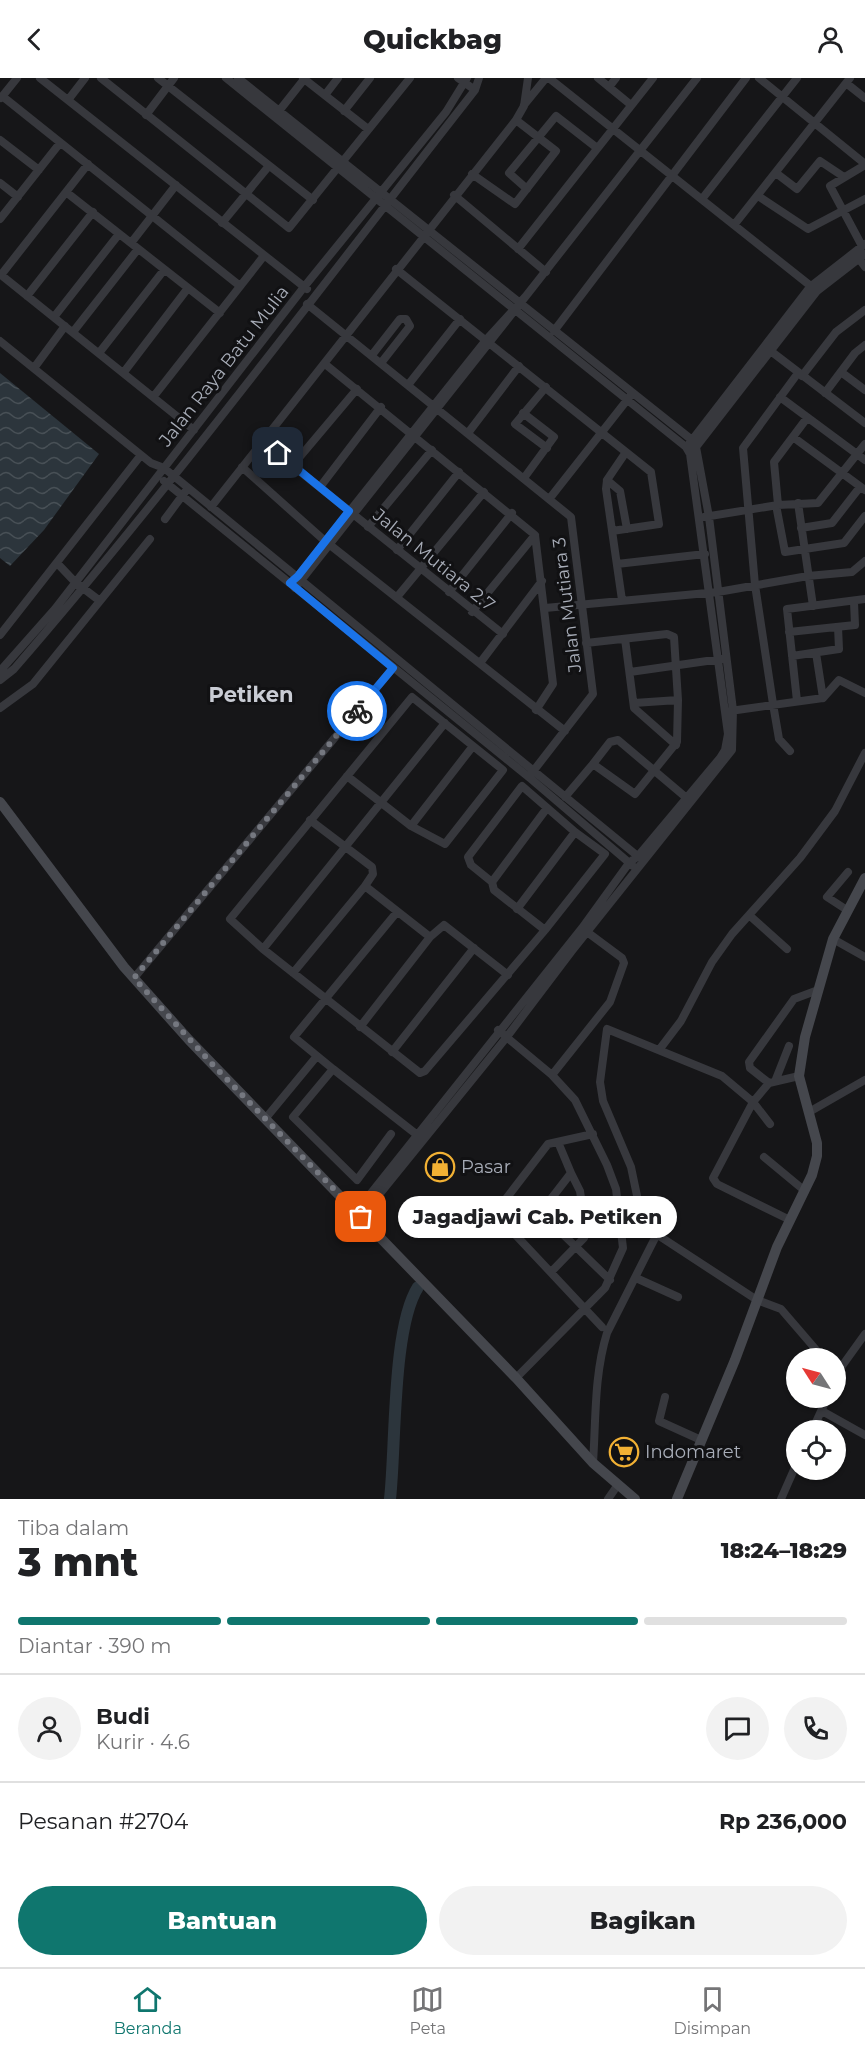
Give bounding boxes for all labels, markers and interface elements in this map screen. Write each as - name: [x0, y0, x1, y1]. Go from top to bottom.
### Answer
- icon: back: [18, 23, 51, 56]
- text: Quickbag: [363, 23, 502, 56]
- icon: person: [814, 23, 847, 56]
- street label: Jalan Raya Batu Mulia: [154, 281, 294, 452]
- pin: [252, 427, 303, 478]
- icon: home: [261, 436, 294, 469]
- street label: Jalan Mutiara 2.7: [368, 503, 499, 616]
- street label: Jalan Mutiara 3: [548, 536, 586, 675]
- courier: [327, 681, 387, 741]
- district label: Petiken: [209, 682, 293, 707]
- icon: bike: [341, 695, 374, 728]
- shop icon: Pasar: [424, 1151, 456, 1183]
- place label: Pasar: [461, 1156, 511, 1178]
- pin: [335, 1191, 386, 1242]
- callout: Jagadjawi Cab. Petiken: [397, 1196, 676, 1238]
- icon: bag: [344, 1200, 377, 1233]
- text: Jagadjawi Cab. Petiken: [413, 1205, 662, 1229]
- north arrow: [786, 1348, 846, 1408]
- map controls: [786, 1348, 846, 1480]
- button: locate: [786, 1420, 846, 1480]
- supermarket icon: Indomaret: [608, 1436, 640, 1468]
- place label: Indomaret: [645, 1441, 741, 1463]
- text: Tiba dalam: [18, 1516, 129, 1540]
- text: 18:24–18:29: [721, 1537, 847, 1564]
- text: 3 mnt: [18, 1538, 138, 1586]
- text: Diantar · 390 m: [18, 1634, 171, 1658]
- button: person: [18, 1697, 81, 1760]
- button: chat: [706, 1697, 769, 1760]
- button: phone: [784, 1697, 847, 1760]
- text: Budi: [96, 1703, 150, 1730]
- text: Kurir · 4.6: [96, 1730, 190, 1754]
- text: Pesanan #2704: [18, 1808, 188, 1835]
- text: Rp 236,000: [719, 1808, 847, 1835]
- button: Bantuan: [18, 1886, 427, 1955]
- button: Bagikan: [439, 1886, 847, 1955]
- tab: Beranda: [114, 1983, 182, 2038]
- tab: Peta: [409, 1983, 446, 2038]
- tab: Disimpan: [674, 1983, 751, 2038]

